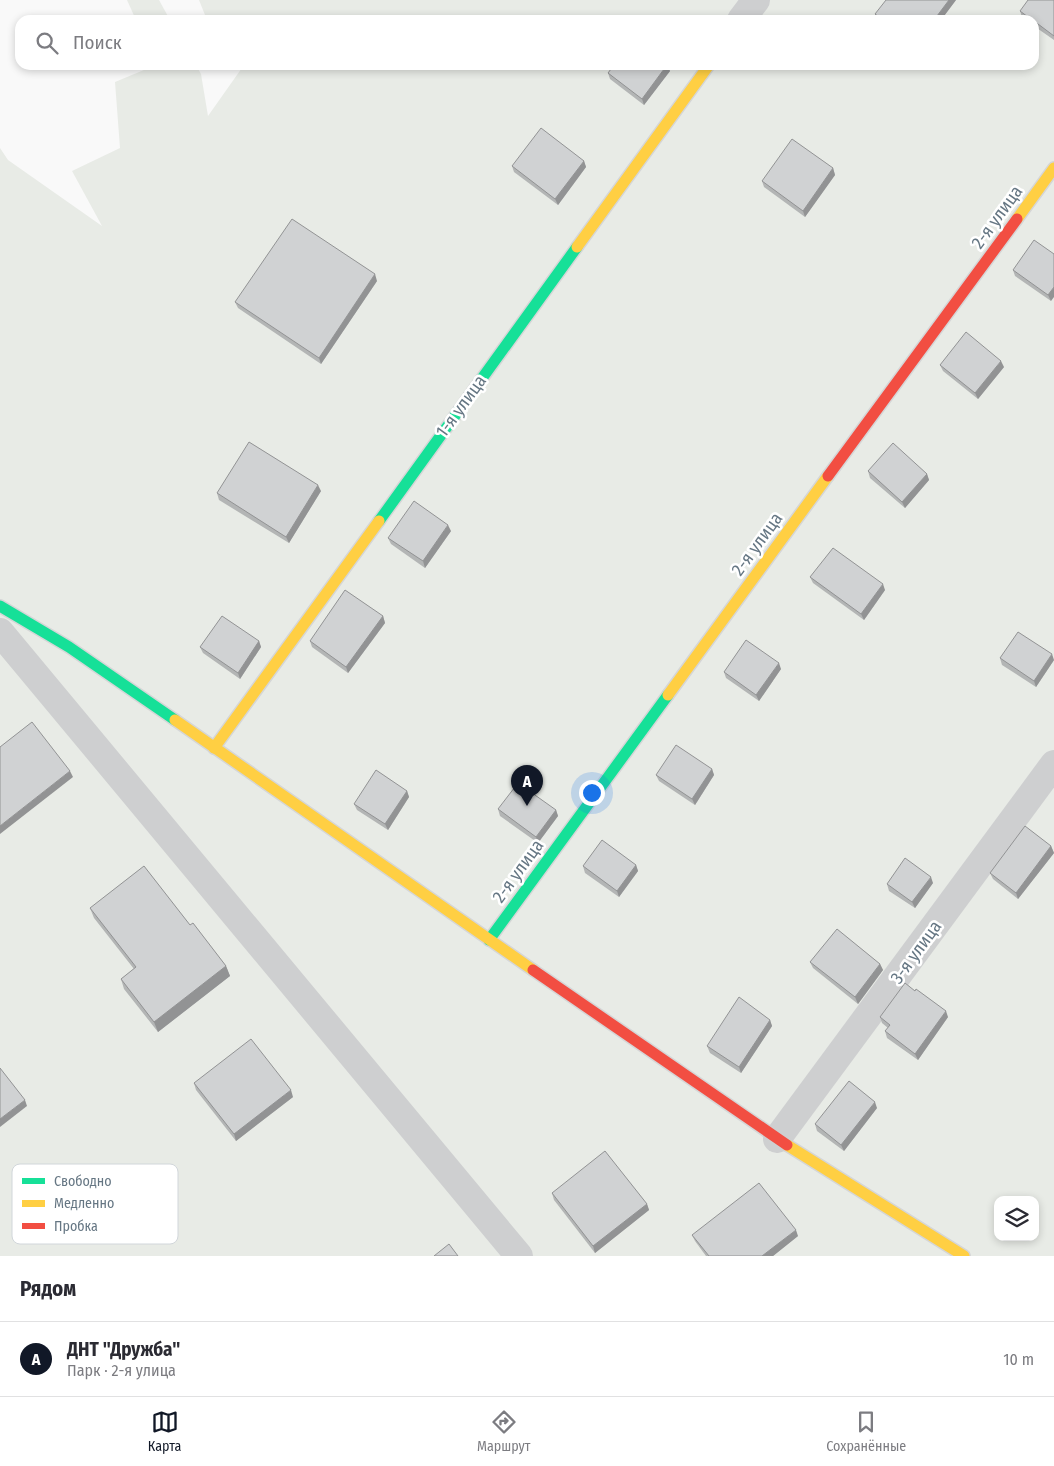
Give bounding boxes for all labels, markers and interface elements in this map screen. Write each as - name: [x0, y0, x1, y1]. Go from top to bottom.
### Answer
- search box: [15, 15, 1039, 70]
- icon: search: [33, 29, 61, 57]
- text: Поиск: [73, 31, 122, 54]
- street label: 2-я улица: [967, 181, 1027, 253]
- street label: 1-я улица: [431, 370, 491, 441]
- street label: 2-я улица: [727, 508, 787, 580]
- pin: A: [511, 765, 543, 806]
- your location: [579, 780, 605, 806]
- street label: 2-я улица: [488, 835, 548, 907]
- street label: 3-я улица: [886, 916, 946, 988]
- legend: [12, 1164, 178, 1244]
- text: Свободно: [54, 1173, 112, 1190]
- text: Медленно: [54, 1195, 114, 1212]
- map controls: [994, 1196, 1039, 1241]
- button: layers: [994, 1196, 1039, 1241]
- text: Пробка: [54, 1218, 98, 1235]
- text: Рядом: [20, 1276, 76, 1302]
- text: ДНТ "Дружба": [67, 1338, 180, 1361]
- text: A: [32, 1350, 40, 1369]
- text: 10 m: [1003, 1350, 1034, 1369]
- text: Парк · 2-я улица: [67, 1361, 176, 1380]
- tab: Карта: [148, 1408, 181, 1455]
- tab: Маршрут: [477, 1408, 531, 1455]
- tab: Сохранённые: [826, 1408, 906, 1455]

